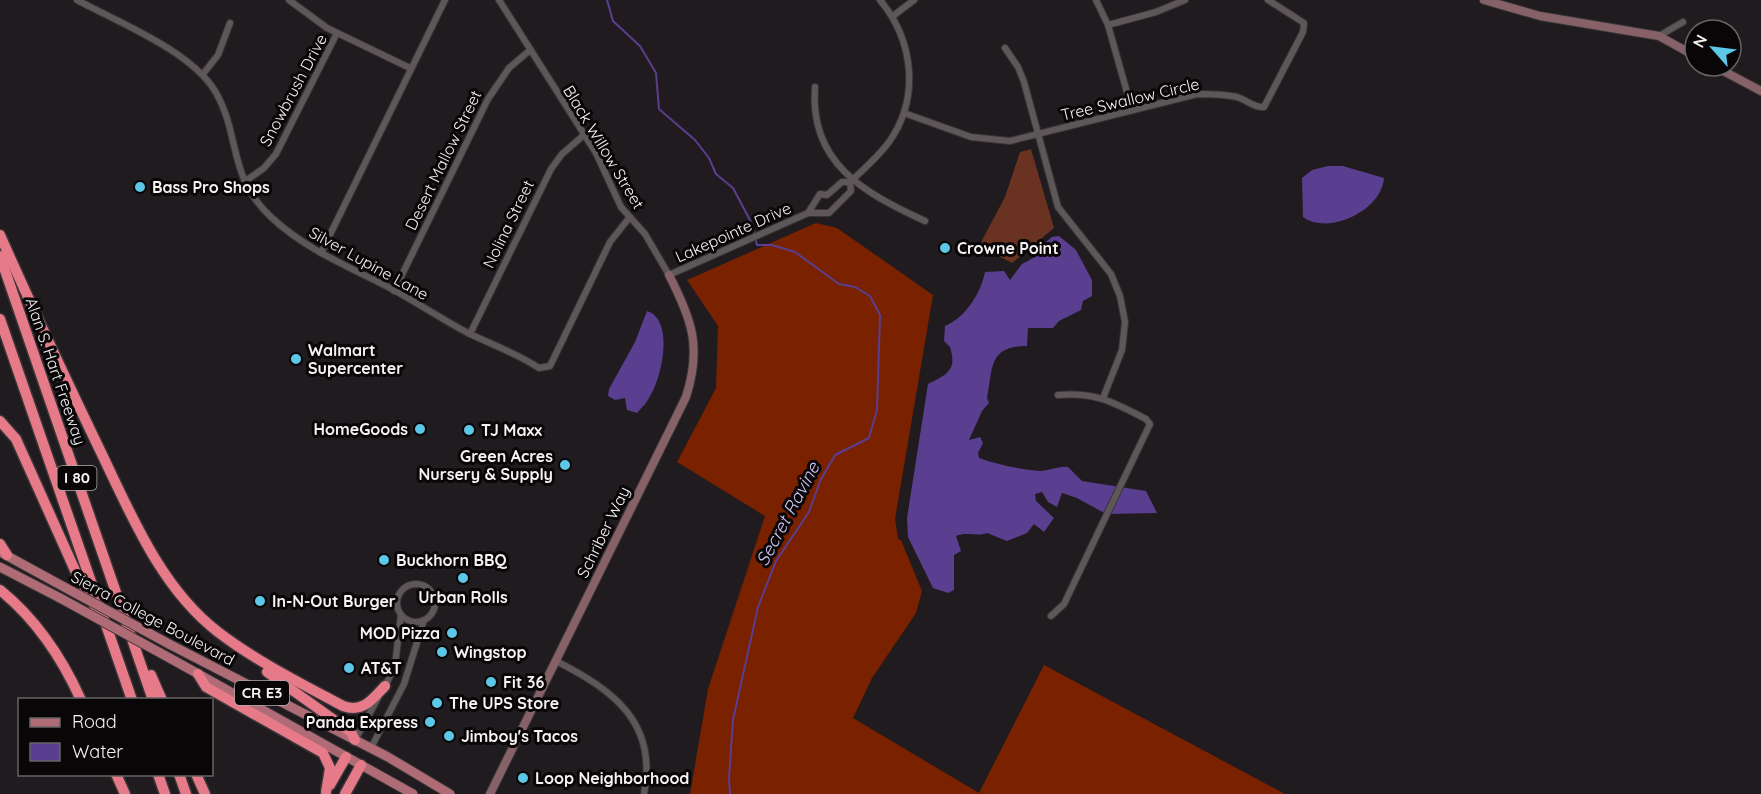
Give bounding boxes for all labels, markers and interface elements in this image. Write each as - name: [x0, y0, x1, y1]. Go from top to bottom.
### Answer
- north arrow: [1683, 18, 1743, 78]
- street label: Snowbrush Drive: [255, 30, 331, 150]
- text: N: [1688, 31, 1711, 51]
- street label: Tree Swallow Circle: [1059, 73, 1201, 125]
- street label: Black Willow Street: [559, 81, 649, 213]
- street label: Desert Mallow Street: [400, 87, 486, 233]
- place label: Bass Pro Shops: [152, 177, 270, 197]
- street label: Nolina Street: [478, 177, 538, 271]
- marker: Bass Pro Shops: [133, 180, 147, 194]
- street label: Lakepointe Drive: [672, 197, 794, 267]
- street label: Silver Lupine Lane: [306, 222, 432, 304]
- place label: Crowne Point: [957, 238, 1059, 258]
- marker: Crowne Point: [938, 241, 952, 255]
- street label: Alan S. Hart Freeway: [21, 295, 91, 447]
- place label: Walmart Supercenter: [308, 340, 403, 378]
- marker: Walmart Supercenter: [289, 352, 303, 366]
- place label: HomeGoods: [313, 419, 408, 439]
- place label: TJ Maxx: [481, 420, 542, 440]
- marker: HomeGoods: [413, 422, 427, 436]
- marker: TJ Maxx: [462, 423, 476, 437]
- place label: Green Acres Nursery & Supply: [419, 446, 553, 484]
- water label: Secret Ravine: [751, 457, 825, 570]
- marker: Green Acres Nursery & Supply: [558, 458, 572, 472]
- road number: I 80: [58, 466, 97, 490]
- street label: Schriber Way: [572, 483, 634, 581]
- place label: Buckhorn BBQ: [396, 550, 507, 570]
- marker: Buckhorn BBQ: [377, 553, 391, 567]
- street label: Sierra College Boulevard: [68, 566, 238, 670]
- marker: Urban Rolls: [456, 571, 470, 585]
- place label: Urban Rolls: [418, 587, 508, 607]
- place label: In-N-Out Burger: [272, 591, 396, 611]
- marker: In-N-Out Burger: [253, 594, 267, 608]
- place label: MOD Pizza: [360, 623, 440, 643]
- marker: MOD Pizza: [445, 626, 459, 640]
- place label: Wingstop: [454, 642, 527, 662]
- marker: Wingstop: [435, 645, 449, 659]
- place label: AT&T: [361, 658, 402, 678]
- marker: AT&T: [342, 661, 356, 675]
- place label: Fit 36: [503, 672, 544, 692]
- marker: Fit 36: [484, 675, 498, 689]
- road number: CR E3: [235, 681, 289, 705]
- place label: The UPS Store: [449, 693, 559, 713]
- marker: The UPS Store: [430, 696, 444, 710]
- legend: [18, 698, 213, 776]
- text: Road: [72, 710, 117, 733]
- place label: Panda Express: [306, 712, 418, 732]
- marker: Panda Express: [423, 715, 437, 729]
- place label: Jimboy's Tacos: [461, 726, 578, 746]
- marker: Jimboy's Tacos: [442, 729, 456, 743]
- text: Water: [72, 740, 123, 763]
- place label: Loop Neighborhood: [535, 768, 689, 788]
- marker: Loop Neighborhood: [516, 771, 530, 785]

